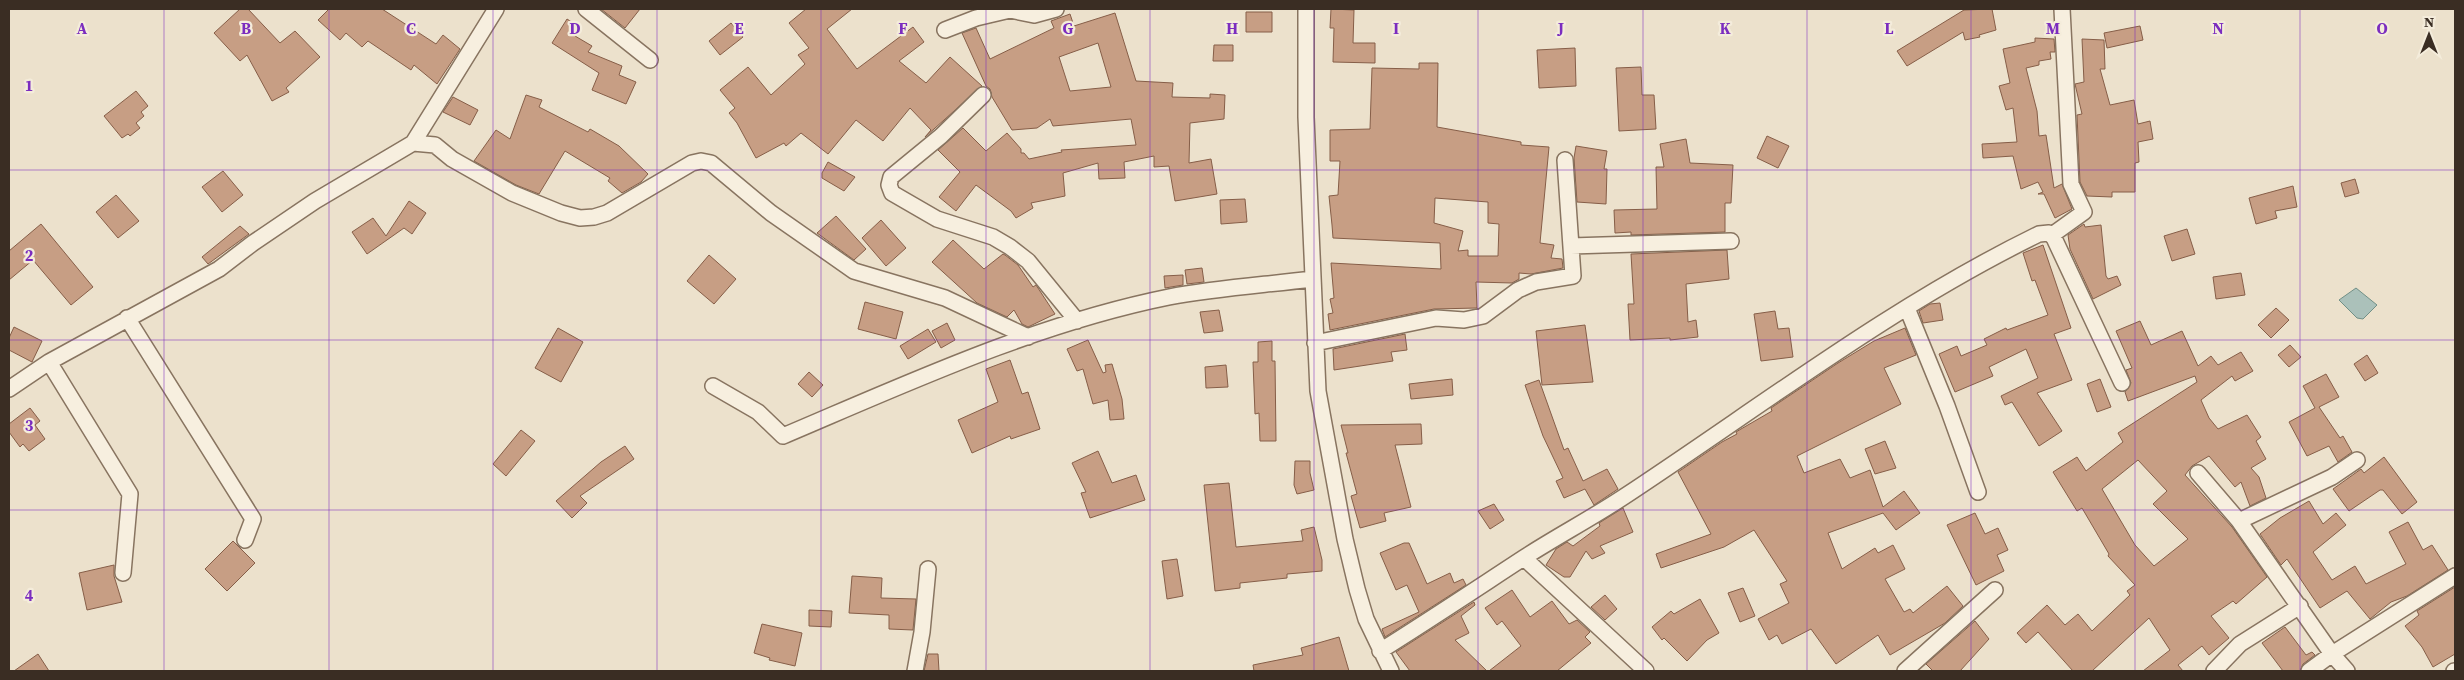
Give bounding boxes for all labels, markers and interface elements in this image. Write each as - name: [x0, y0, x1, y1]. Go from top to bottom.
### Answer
- north arrow: [2404, 10, 2454, 60]
- text: N: [2424, 12, 2434, 32]
- text: A: [77, 17, 88, 39]
- text: B: [241, 17, 252, 39]
- text: C: [406, 17, 416, 39]
- text: D: [569, 17, 581, 39]
- text: E: [734, 17, 744, 39]
- text: F: [898, 17, 908, 39]
- text: G: [1063, 17, 1074, 39]
- text: H: [1226, 17, 1238, 39]
- text: I: [1393, 17, 1399, 39]
- text: J: [1557, 17, 1564, 39]
- text: K: [1719, 17, 1731, 39]
- text: L: [1884, 17, 1894, 39]
- text: M: [2046, 17, 2060, 39]
- text: N: [2212, 17, 2224, 39]
- text: O: [2376, 17, 2388, 39]
- text: 1: [25, 74, 33, 96]
- text: 2: [25, 244, 34, 266]
- text: 3: [25, 414, 34, 436]
- text: 4: [25, 584, 34, 606]

